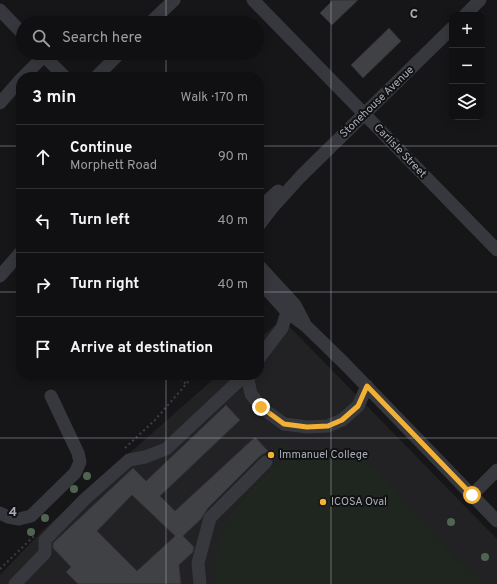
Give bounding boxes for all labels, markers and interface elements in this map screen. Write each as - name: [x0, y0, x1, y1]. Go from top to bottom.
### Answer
- text: C: [410, 7, 418, 23]
- map controls: [449, 12, 485, 120]
- button: +: [449, 12, 485, 48]
- search box: [16, 16, 264, 60]
- icon: search: [30, 27, 52, 49]
- text: Search here: [62, 29, 142, 48]
- button: −: [449, 48, 485, 84]
- street label: Stonehouse Avenue: [337, 63, 417, 141]
- button: layers: [449, 84, 485, 120]
- text: 3 min: [32, 87, 76, 109]
- text: Walk · 170 m: [181, 90, 248, 106]
- street label: Carlisle Street: [371, 121, 429, 181]
- text: Continue: [70, 139, 132, 158]
- icon: ahead: [32, 146, 54, 168]
- text: 90 m: [218, 149, 248, 165]
- text: Morphett Road: [70, 158, 157, 174]
- icon: left: [32, 210, 54, 232]
- text: Turn left: [70, 211, 130, 230]
- text: 40 m: [218, 213, 248, 229]
- icon: right: [32, 274, 54, 296]
- text: Turn right: [70, 275, 139, 294]
- text: 40 m: [218, 277, 248, 293]
- icon: arrive: [32, 338, 54, 360]
- text: Arrive at destination: [70, 339, 213, 358]
- route end: [252, 398, 270, 416]
- place label: Immanuel College: [279, 448, 368, 462]
- marker: Immanuel College: [266, 450, 276, 460]
- route start: [463, 486, 481, 504]
- place label: ICOSA Oval: [331, 495, 387, 509]
- marker: ICOSA Oval: [318, 497, 328, 507]
- text: 4: [9, 505, 17, 521]

